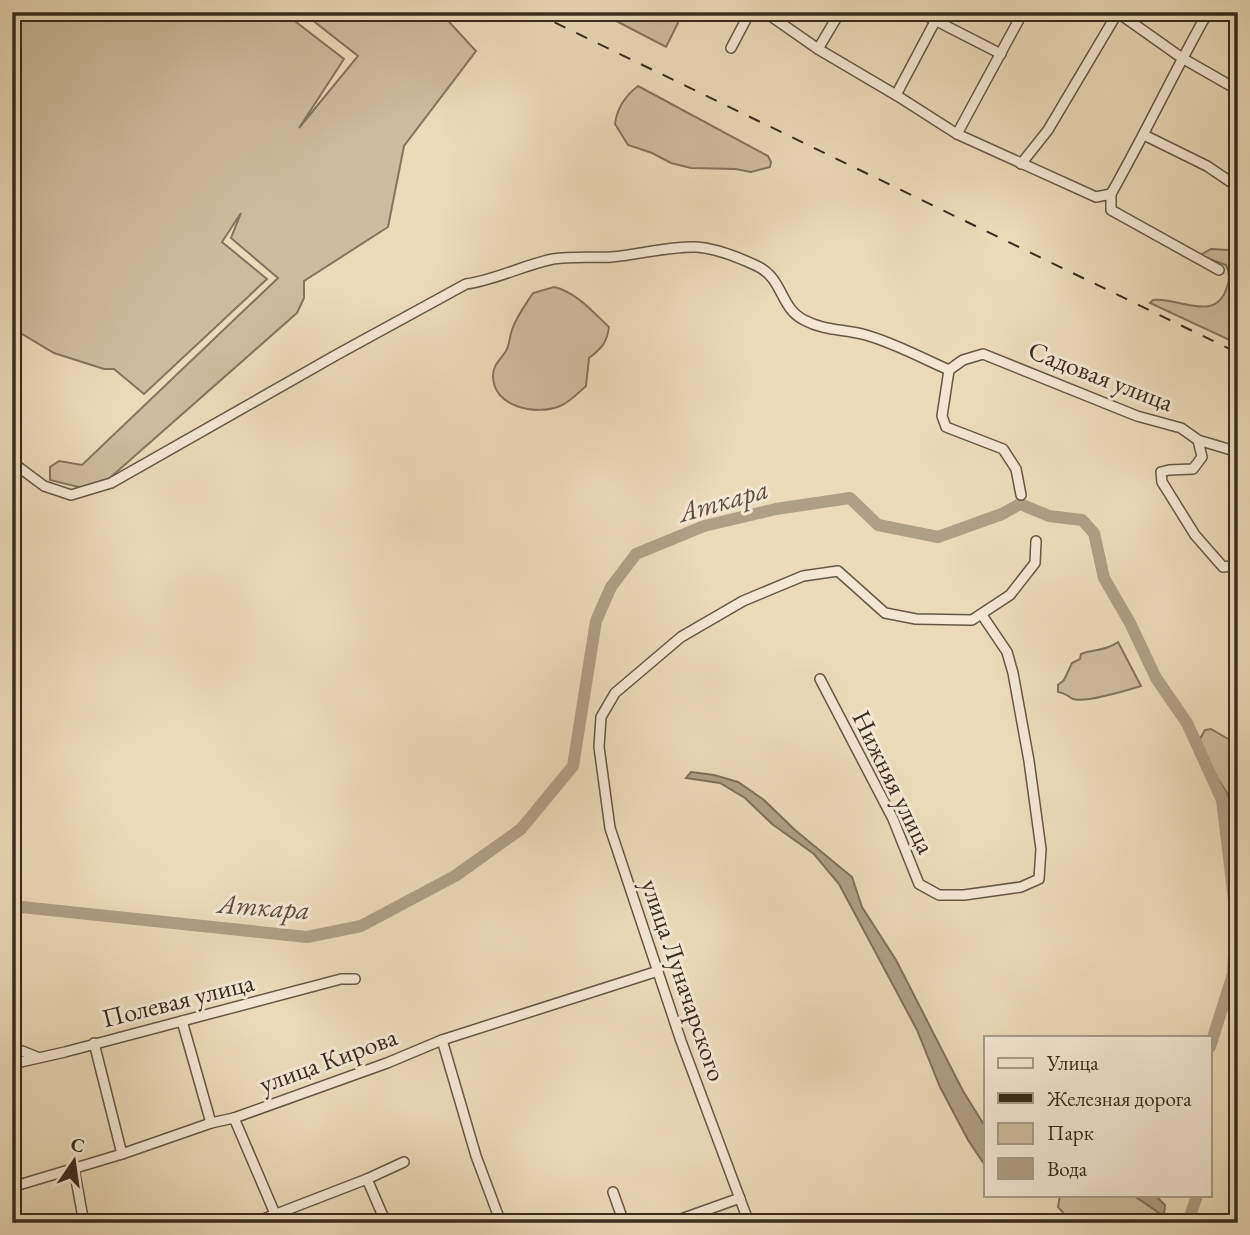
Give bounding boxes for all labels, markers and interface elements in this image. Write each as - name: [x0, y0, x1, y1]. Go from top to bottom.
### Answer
- street label: Садовая улица: [1024, 333, 1179, 419]
- water label: Аткара: [672, 470, 772, 531]
- street label: Нижняя улица: [845, 705, 944, 860]
- street label: улица Луначарского: [633, 874, 735, 1086]
- water label: Аткара: [215, 885, 311, 927]
- street label: Полевая улица: [99, 965, 258, 1035]
- street label: улица Кирова: [254, 1019, 402, 1101]
- legend: [984, 1036, 1212, 1196]
- text: Улица: [1046, 1049, 1099, 1076]
- text: Железная дорога: [1046, 1085, 1192, 1112]
- text: Парк: [1047, 1119, 1094, 1146]
- north arrow: [38, 1126, 108, 1196]
- text: С: [68, 1131, 87, 1159]
- text: Вода: [1047, 1155, 1088, 1182]

